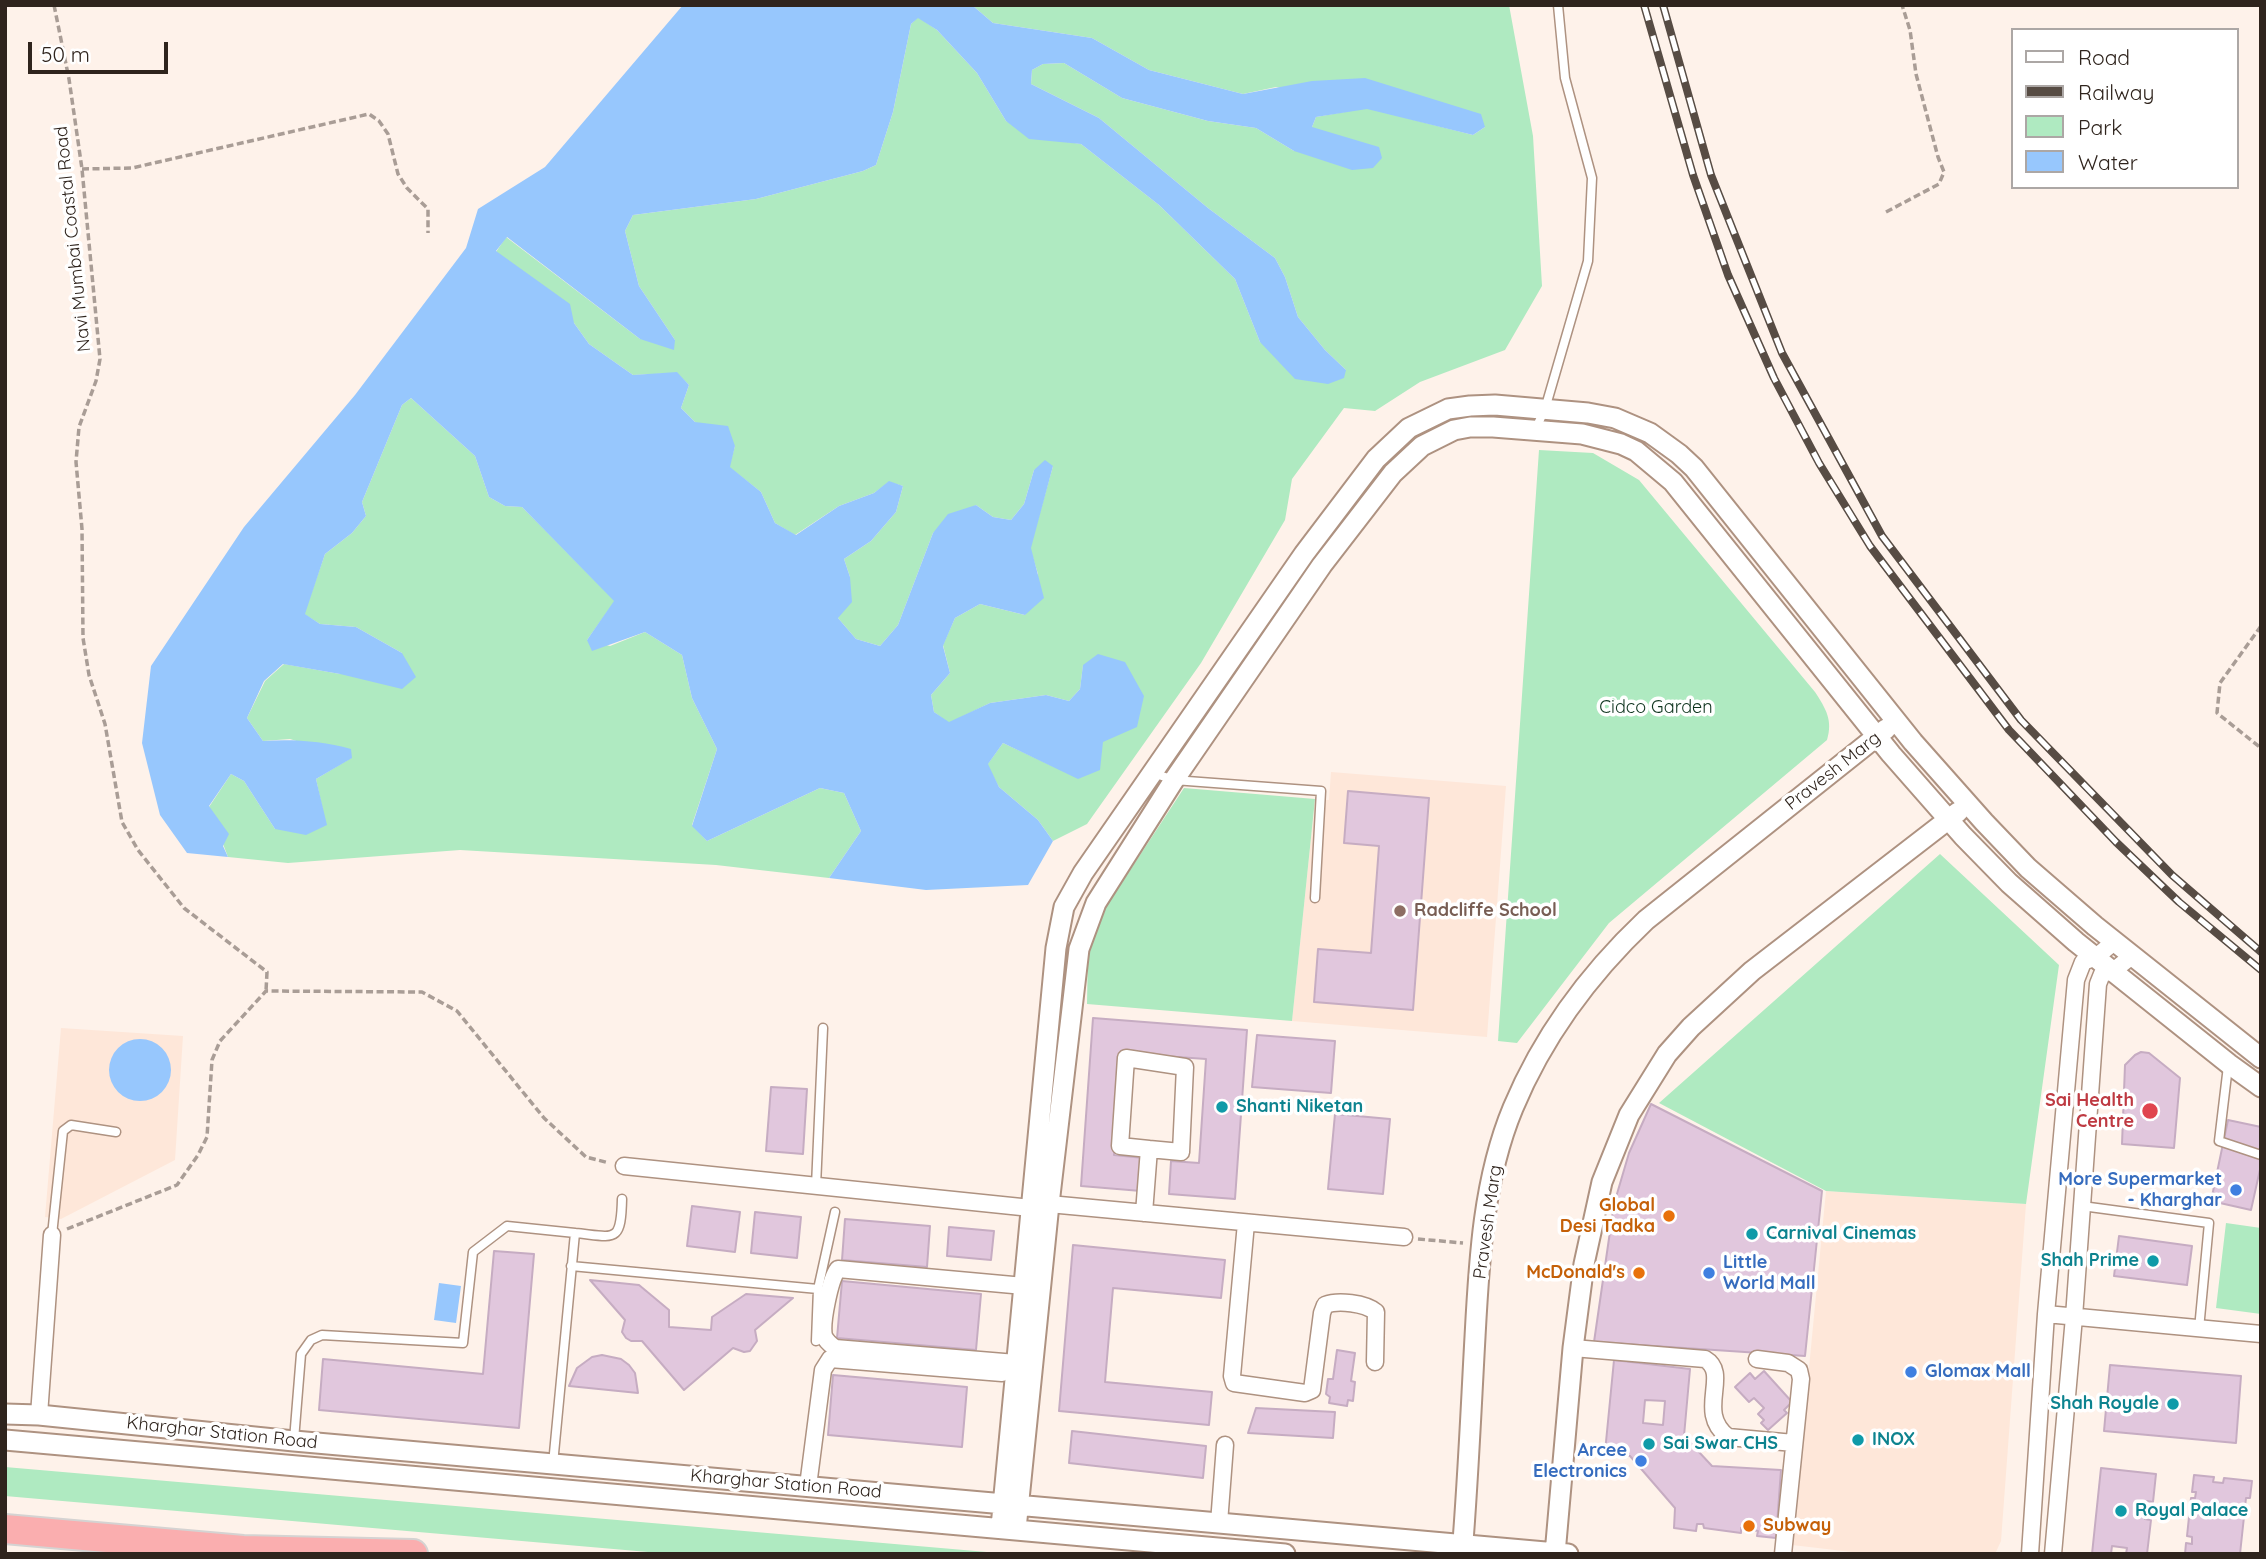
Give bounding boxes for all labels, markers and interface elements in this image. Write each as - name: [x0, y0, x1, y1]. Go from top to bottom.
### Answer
- scale bar: [32, 28, 172, 72]
- legend: [2010, 28, 2238, 189]
- text: 50 m: [41, 41, 90, 67]
- text: Road: [2078, 44, 2130, 70]
- text: Railway: [2078, 79, 2154, 105]
- text: Park: [2078, 114, 2122, 140]
- street label: Navi Mumbai Coastal Road: [50, 125, 96, 353]
- text: Water: [2078, 149, 2138, 175]
- park label: Cidco Garden: [1599, 697, 1713, 719]
- street label: Pravesh Marg: [1781, 727, 1885, 815]
- place label: Radcliffe School: [1414, 900, 1557, 922]
- marker: Radcliffe School: [1392, 903, 1408, 919]
- place label: Sai Health Centre: [2045, 1090, 2134, 1132]
- place label: Shanti Niketan: [1236, 1096, 1363, 1118]
- marker: Shanti Niketan: [1214, 1099, 1230, 1115]
- marker: Sai Health Centre: [2140, 1101, 2160, 1121]
- street label: Pravesh Marg: [1469, 1164, 1507, 1280]
- place label: More Supermarket - Kharghar: [2058, 1169, 2222, 1212]
- marker: More Supermarket - Kharghar: [2228, 1182, 2244, 1198]
- place label: Global Desi Tadka: [1560, 1195, 1655, 1238]
- marker: Global Desi Tadka: [1661, 1208, 1677, 1224]
- place label: Carnival Cinemas: [1766, 1223, 1916, 1245]
- marker: Carnival Cinemas: [1744, 1226, 1760, 1242]
- place label: Shah Prime: [2041, 1250, 2139, 1272]
- place label: Little World Mall: [1723, 1252, 1816, 1294]
- marker: Shah Prime: [2145, 1253, 2161, 1269]
- place label: McDonald's: [1526, 1262, 1625, 1284]
- marker: McDonald's: [1631, 1265, 1647, 1281]
- marker: Little World Mall: [1701, 1265, 1717, 1281]
- place label: Glomax Mall: [1925, 1361, 2031, 1383]
- marker: Glomax Mall: [1903, 1364, 1919, 1380]
- place label: Shah Royale: [2050, 1393, 2159, 1415]
- marker: Shah Royale: [2165, 1396, 2181, 1412]
- street label: Kharghar Station Road: [125, 1412, 319, 1454]
- place label: INOX: [1872, 1429, 1915, 1451]
- marker: INOX: [1850, 1432, 1866, 1448]
- place label: Sai Swar CHS: [1663, 1433, 1778, 1455]
- marker: Sai Swar CHS: [1641, 1436, 1657, 1452]
- place label: Arcee Electronics: [1533, 1440, 1627, 1482]
- marker: Arcee Electronics: [1633, 1453, 1649, 1469]
- street label: Kharghar Station Road: [689, 1465, 883, 1503]
- place label: Royal Palace: [2135, 1500, 2248, 1522]
- marker: Royal Palace: [2113, 1503, 2129, 1519]
- place label: Subway: [1763, 1515, 1831, 1537]
- marker: Subway: [1741, 1518, 1757, 1534]

